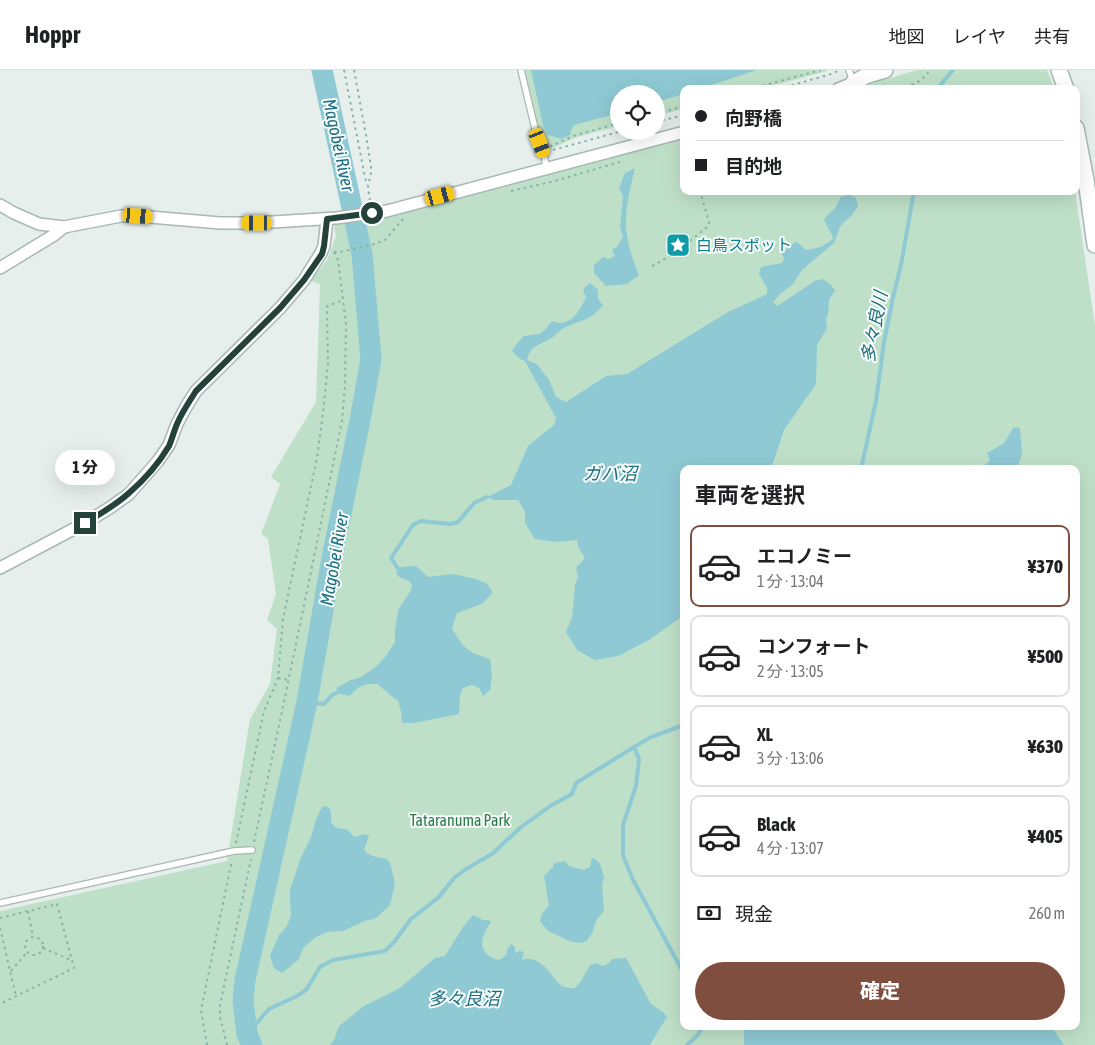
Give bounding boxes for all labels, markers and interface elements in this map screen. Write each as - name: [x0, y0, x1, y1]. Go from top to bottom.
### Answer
- text: Hoppr: [25, 21, 80, 48]
- text: 地図: [889, 26, 925, 47]
- text: レイヤ: [953, 26, 1006, 47]
- text: 共有: [1034, 26, 1070, 47]
- map controls: [610, 85, 665, 140]
- button: locate: [610, 85, 665, 140]
- water label: Magobei River: [319, 97, 359, 194]
- text: 向野橋: [725, 107, 782, 129]
- car: [527, 126, 552, 160]
- text: 目的地: [725, 155, 782, 177]
- car: [423, 185, 456, 207]
- route start: [361, 202, 383, 224]
- car: [122, 207, 153, 225]
- car: [242, 216, 272, 231]
- place icon: 白鳥スポット: [665, 232, 691, 258]
- place label: 白鳥スポット: [696, 236, 792, 254]
- water label: 多々良川: [857, 288, 892, 364]
- callout: 1 分: [55, 450, 115, 486]
- text: 1 分: [72, 458, 98, 476]
- water label: ガバ沼: [583, 463, 640, 484]
- text: 車両を選択: [695, 482, 805, 508]
- water label: Magobei River: [315, 510, 353, 607]
- route end: [74, 512, 96, 534]
- icon: car: [697, 544, 742, 589]
- text: エコノミー: [757, 545, 852, 567]
- text: ¥370: [1028, 555, 1063, 577]
- text: 1 分 · 13:04: [757, 572, 824, 590]
- icon: car: [697, 634, 742, 679]
- text: コンフォート: [757, 635, 870, 657]
- text: ¥500: [1028, 645, 1063, 667]
- text: 2 分 · 13:05: [757, 662, 824, 680]
- text: XL: [757, 723, 773, 745]
- icon: car: [697, 724, 742, 769]
- text: ¥630: [1028, 735, 1063, 757]
- text: 3 分 · 13:06: [757, 749, 824, 767]
- park label: Tataranuma Park: [410, 811, 510, 829]
- text: Black: [757, 813, 795, 835]
- icon: car: [697, 814, 742, 859]
- text: ¥405: [1028, 825, 1063, 847]
- text: 4 分 · 13:07: [757, 839, 824, 857]
- icon: cash: [695, 899, 723, 927]
- text: 現金: [735, 903, 773, 925]
- text: 260 m: [1029, 904, 1065, 922]
- button: 確定: [695, 962, 1065, 1020]
- water label: 多々良沼: [428, 988, 503, 1009]

